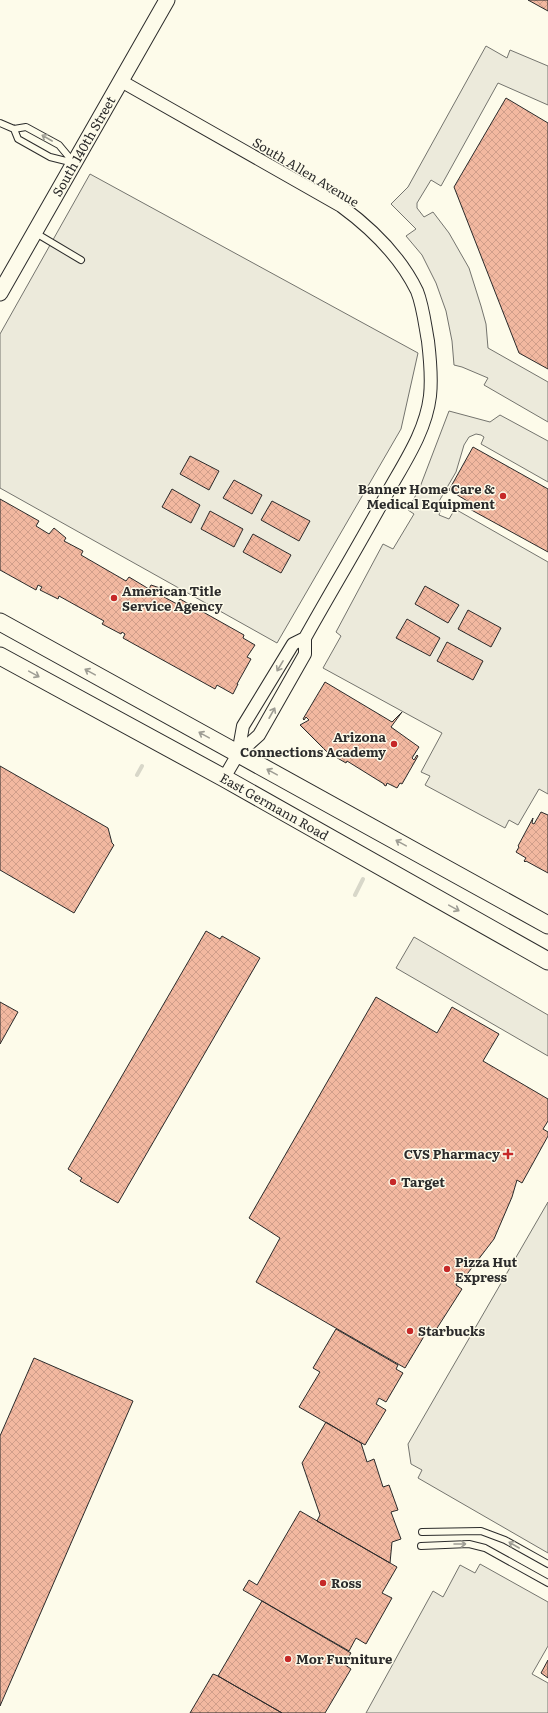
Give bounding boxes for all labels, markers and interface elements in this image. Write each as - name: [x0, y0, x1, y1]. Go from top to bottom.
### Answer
- street label: South 140th Street: [47, 92, 120, 200]
- street label: South Allen Avenue: [249, 132, 363, 211]
- one-way arrow: [41, 134, 53, 142]
- place label: Banner Home Care & Medical Equipment: [358, 479, 495, 513]
- marker: Banner Home Care & Medical Equipment: [498, 491, 508, 501]
- place label: American Title Service Agency: [122, 581, 223, 615]
- marker: American Title Service Agency: [109, 593, 119, 603]
- one-way arrow: [276, 660, 284, 671]
- one-way arrow: [85, 667, 97, 675]
- one-way arrow: [28, 671, 40, 679]
- one-way arrow: [268, 707, 276, 719]
- place label: Arizona Connections Academy: [240, 727, 386, 761]
- one-way arrow: [198, 730, 210, 738]
- marker: Arizona Connections Academy: [389, 739, 399, 749]
- one-way arrow: [266, 767, 278, 775]
- street label: East Germann Road: [217, 768, 333, 844]
- one-way arrow: [395, 839, 407, 846]
- one-way arrow: [447, 904, 459, 912]
- place label: CVS Pharmacy: [404, 1144, 500, 1163]
- marker: CVS Pharmacy: [503, 1149, 513, 1159]
- place label: Target: [401, 1172, 445, 1191]
- marker: Target: [388, 1177, 398, 1187]
- place label: Pizza Hut Express: [455, 1252, 517, 1286]
- marker: Pizza Hut Express: [442, 1264, 452, 1274]
- place label: Starbucks: [418, 1321, 485, 1340]
- marker: Starbucks: [405, 1326, 415, 1336]
- one-way arrow: [453, 1540, 466, 1548]
- one-way arrow: [508, 1541, 520, 1549]
- place label: Ross: [331, 1573, 362, 1592]
- marker: Ross: [318, 1578, 328, 1588]
- place label: Mor Furniture: [296, 1649, 392, 1668]
- marker: Mor Furniture: [283, 1654, 293, 1664]

